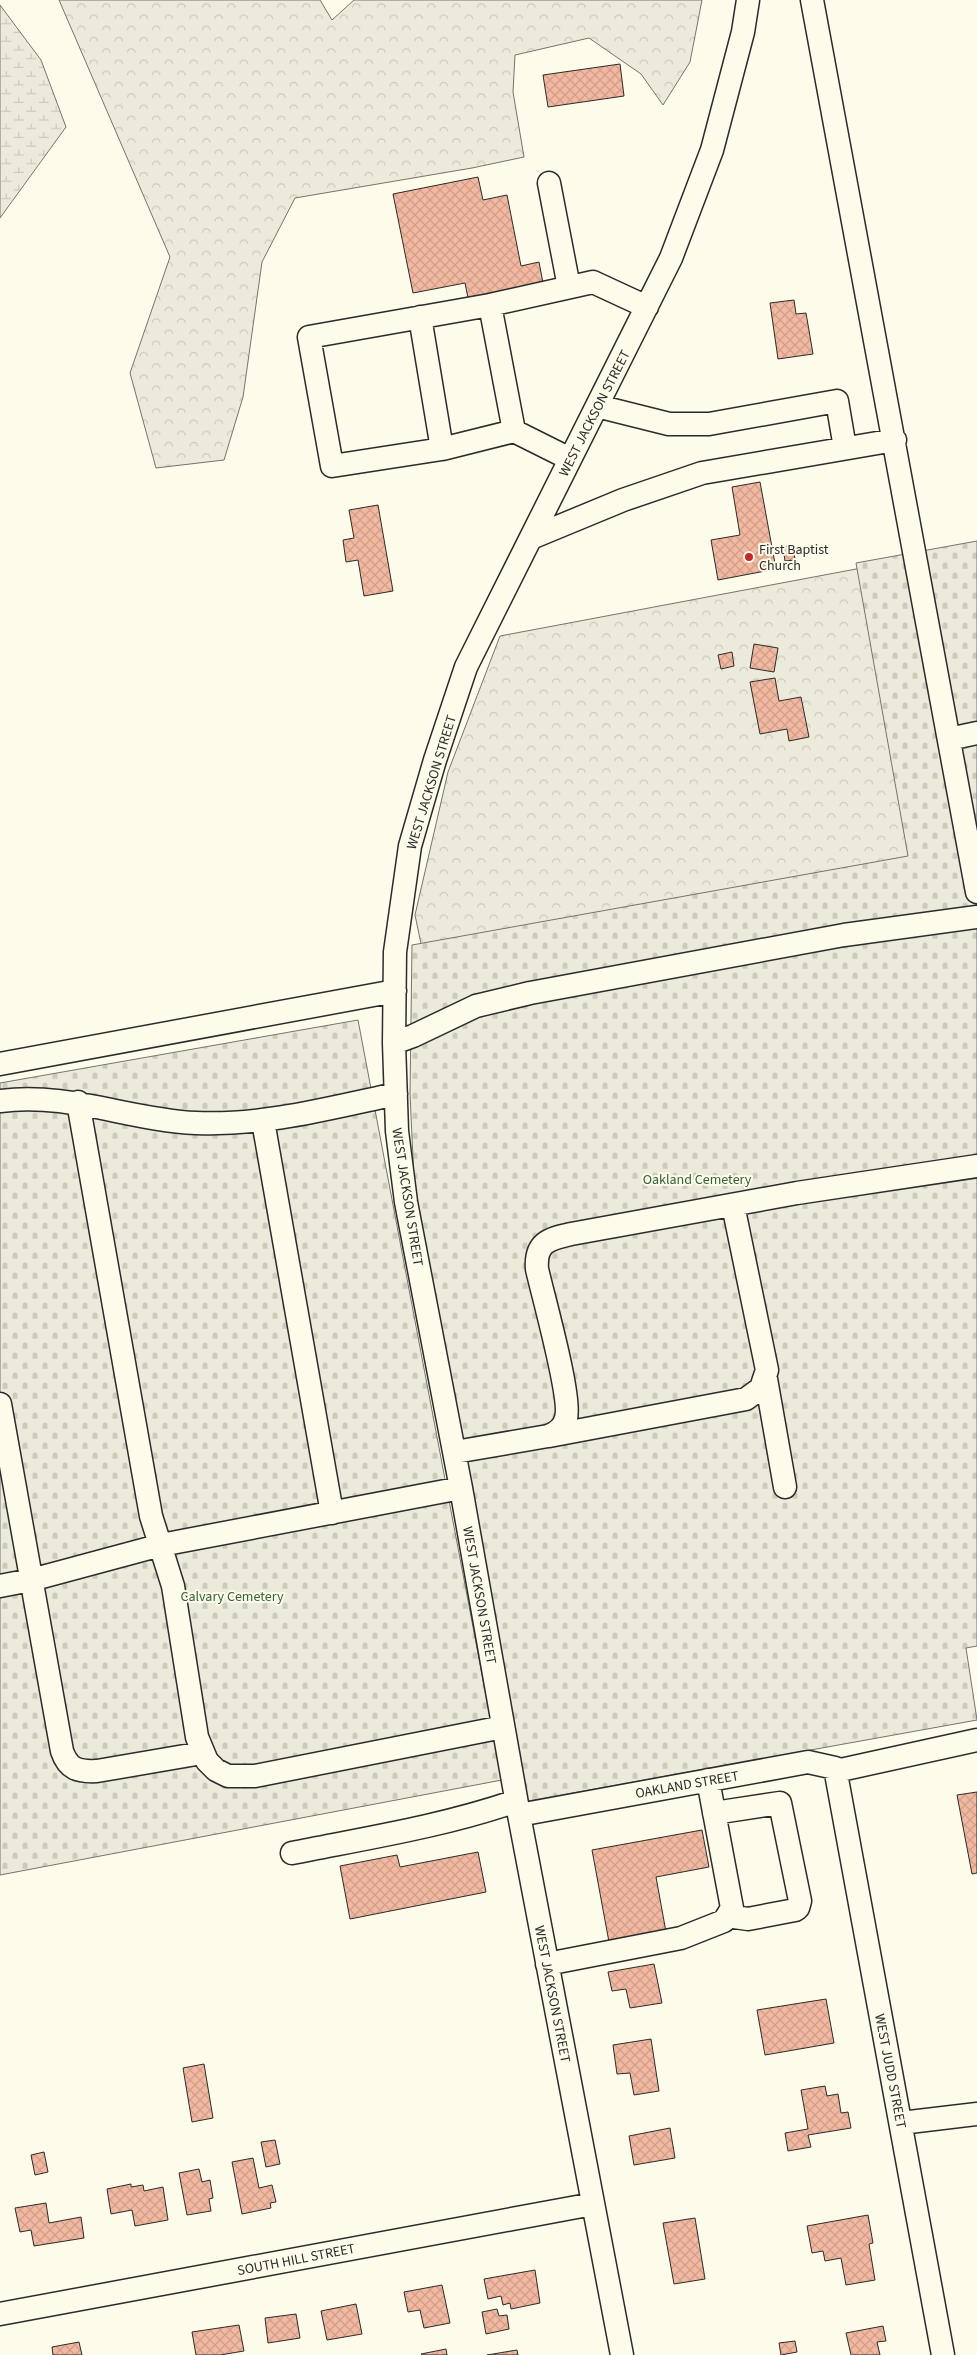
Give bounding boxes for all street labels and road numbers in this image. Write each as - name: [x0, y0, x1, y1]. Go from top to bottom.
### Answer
- street label: WEST JACKSON STREET: [554, 346, 636, 480]
- street label: WEST JACKSON STREET: [402, 712, 462, 852]
- street label: WEST JACKSON STREET: [386, 1127, 428, 1268]
- street label: WEST JACKSON STREET: [457, 1525, 501, 1666]
- street label: OAKLAND STREET: [634, 1766, 741, 1804]
- street label: WEST JACKSON STREET: [529, 1924, 575, 2065]
- street label: WEST JUDD STREET: [869, 2012, 911, 2131]
- street label: SOUTH HILL STREET: [236, 2239, 357, 2281]

